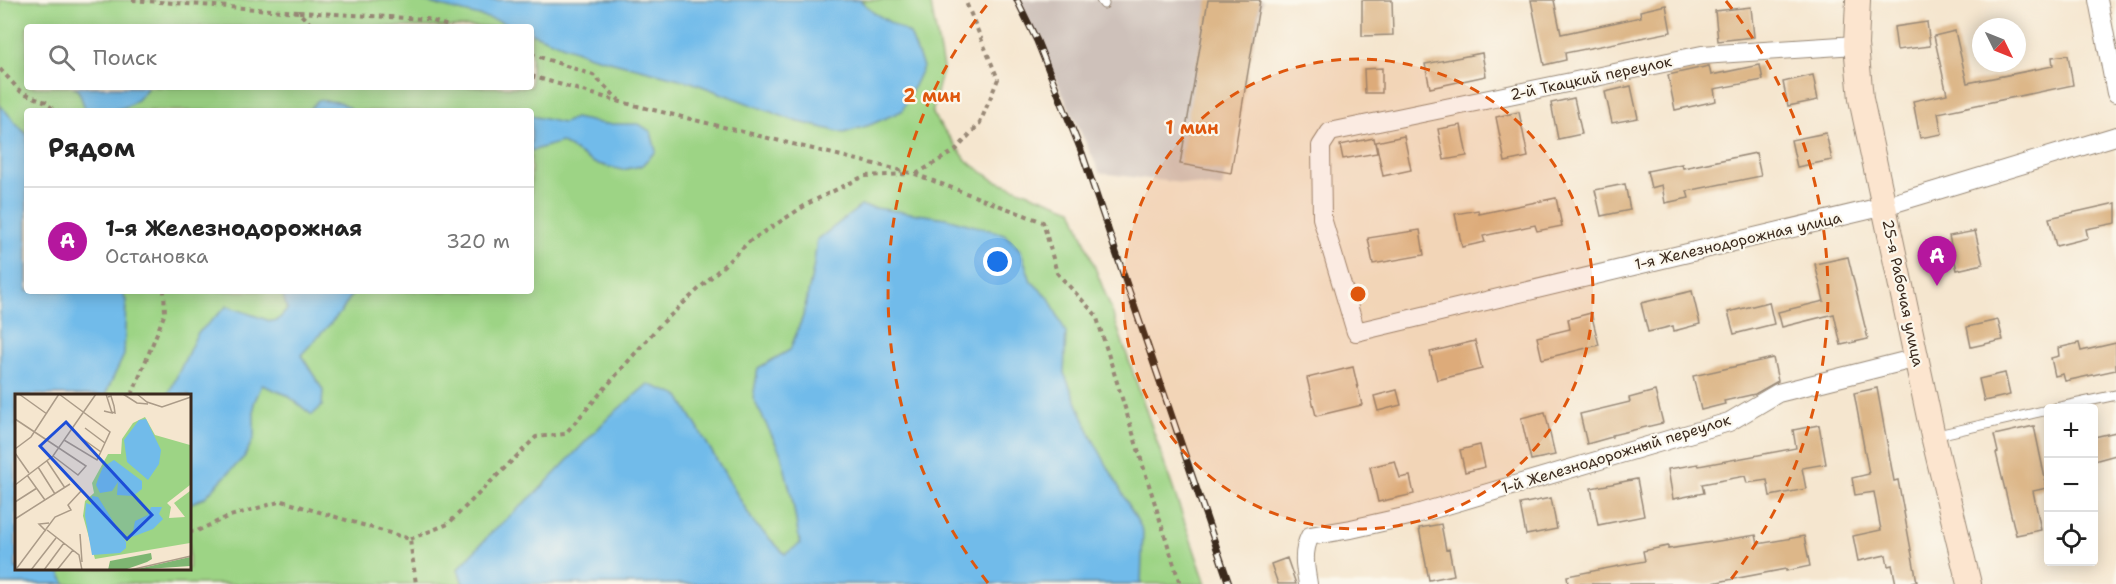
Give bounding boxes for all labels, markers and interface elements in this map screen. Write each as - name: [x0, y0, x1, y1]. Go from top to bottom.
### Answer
- north arrow: [1972, 18, 2026, 72]
- search box: [24, 24, 534, 90]
- icon: search: [45, 41, 78, 74]
- text: Поиск: [93, 43, 157, 72]
- street label: 2-й Ткацкий переулок: [1508, 51, 1674, 105]
- text: 2 мин: [903, 84, 961, 108]
- text: 1 мин: [1165, 116, 1219, 140]
- text: Рядом: [48, 130, 135, 165]
- street label: 1-я Железнодорожная улица: [1633, 207, 1844, 275]
- text: 1-я Железнодорожная: [105, 214, 362, 243]
- street label: 25-я Рабочая улица: [1878, 217, 1929, 369]
- text: A: [60, 228, 75, 254]
- text: 320 m: [446, 228, 510, 254]
- pin: A: [1918, 236, 1956, 286]
- text: Остановка: [105, 243, 209, 269]
- your location: [983, 247, 1012, 276]
- centre of rings: [1348, 284, 1368, 304]
- inset map: [15, 394, 190, 569]
- map controls: [2044, 404, 2098, 566]
- button: +: [2044, 404, 2098, 458]
- street label: 1-й Железнодорожный переулок: [1499, 410, 1733, 498]
- button: −: [2044, 458, 2098, 512]
- button: locate: [2044, 512, 2098, 566]

